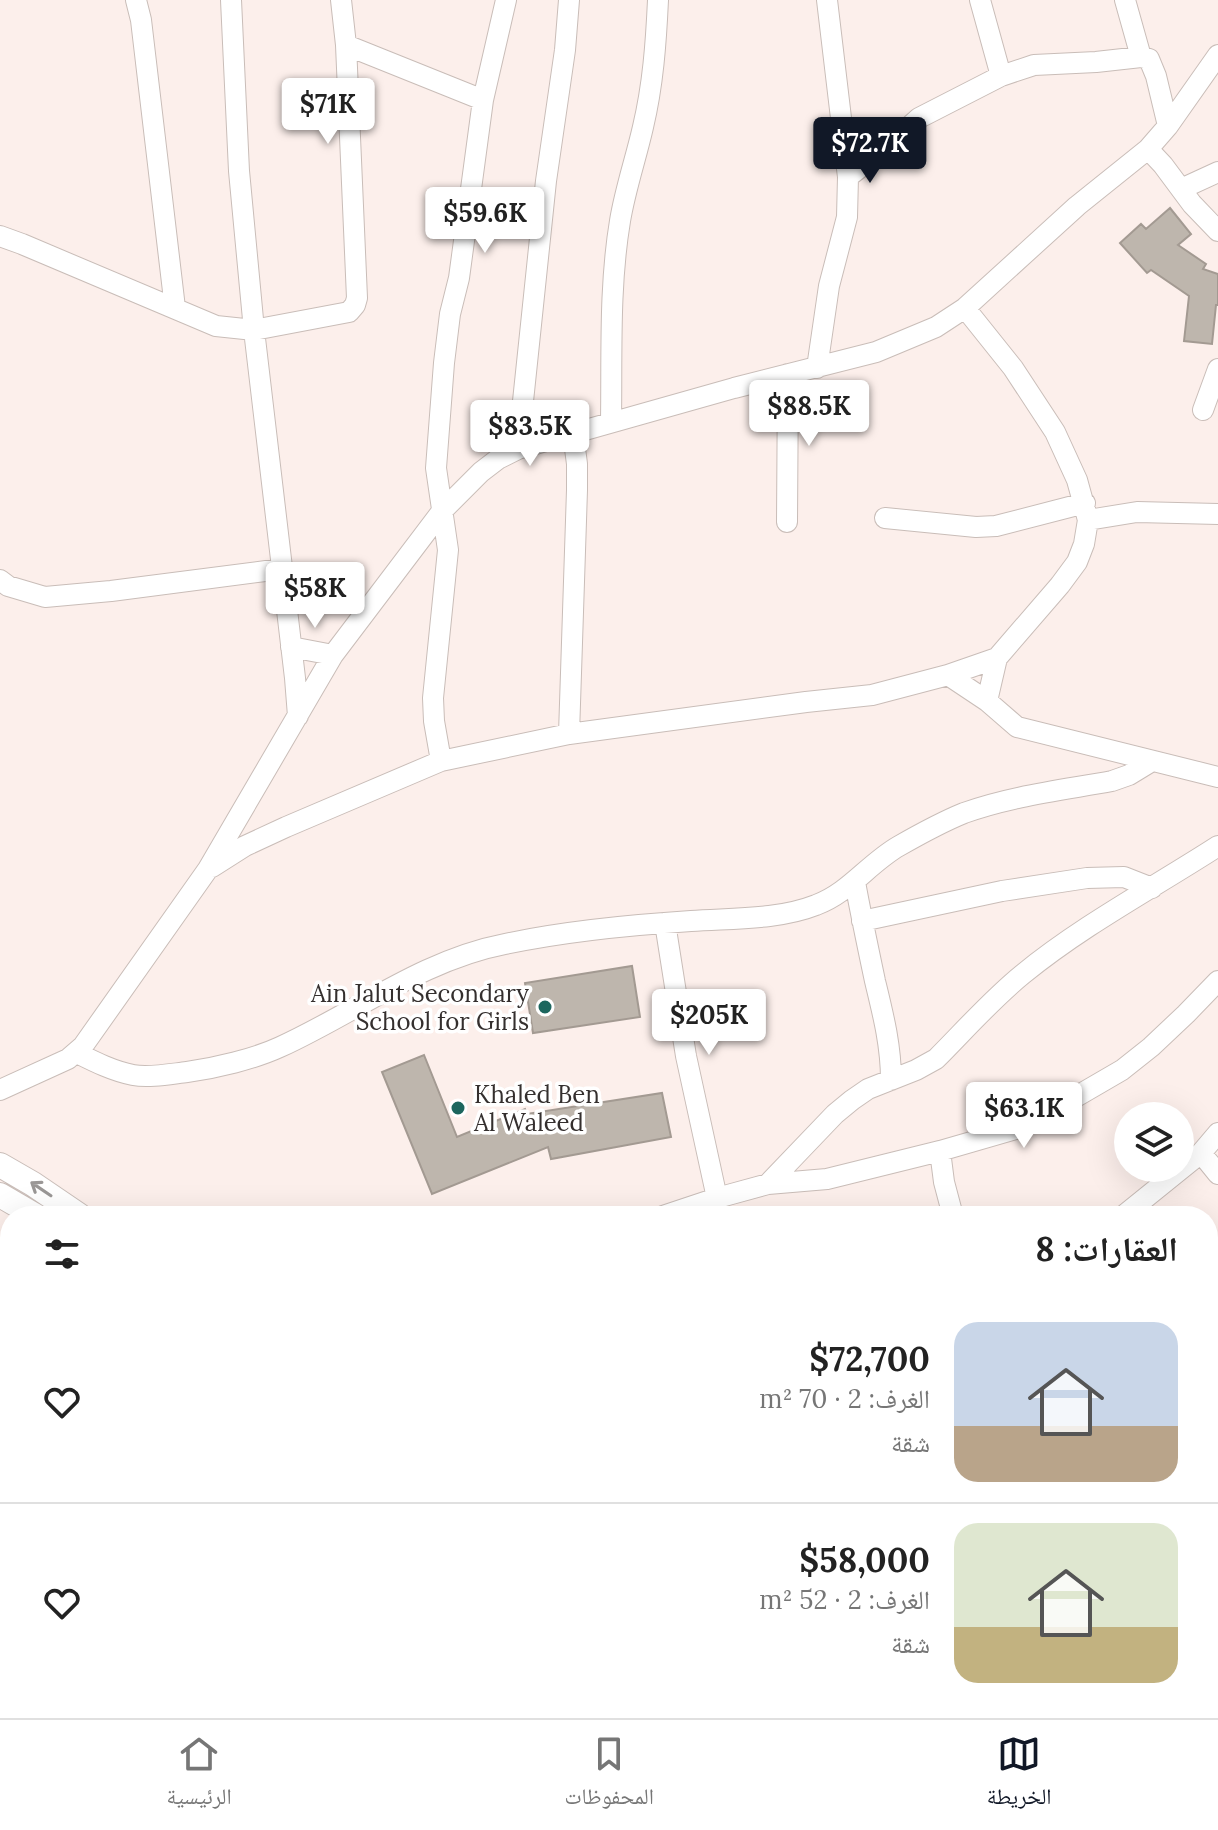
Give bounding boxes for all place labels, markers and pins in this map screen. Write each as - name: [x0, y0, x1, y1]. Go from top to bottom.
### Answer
- pin: $71K: [281, 78, 375, 146]
- pin: $72.7K: [805, 117, 935, 185]
- pin: $59.6K: [420, 187, 550, 255]
- pin: $88.5K: [744, 380, 874, 448]
- pin: $83.5K: [465, 400, 595, 468]
- pin: $58K: [268, 562, 362, 630]
- place label: Ain Jalut Secondary School for Girls: [310, 978, 529, 1037]
- pin: $205K: [653, 989, 765, 1057]
- marker: Ain Jalut Secondary School for Girls: [536, 998, 554, 1016]
- place label: Khaled Ben Al Waleed: [473, 1079, 600, 1138]
- pin: $63.1K: [959, 1082, 1089, 1150]
- marker: Khaled Ben Al Waleed: [449, 1099, 467, 1117]

